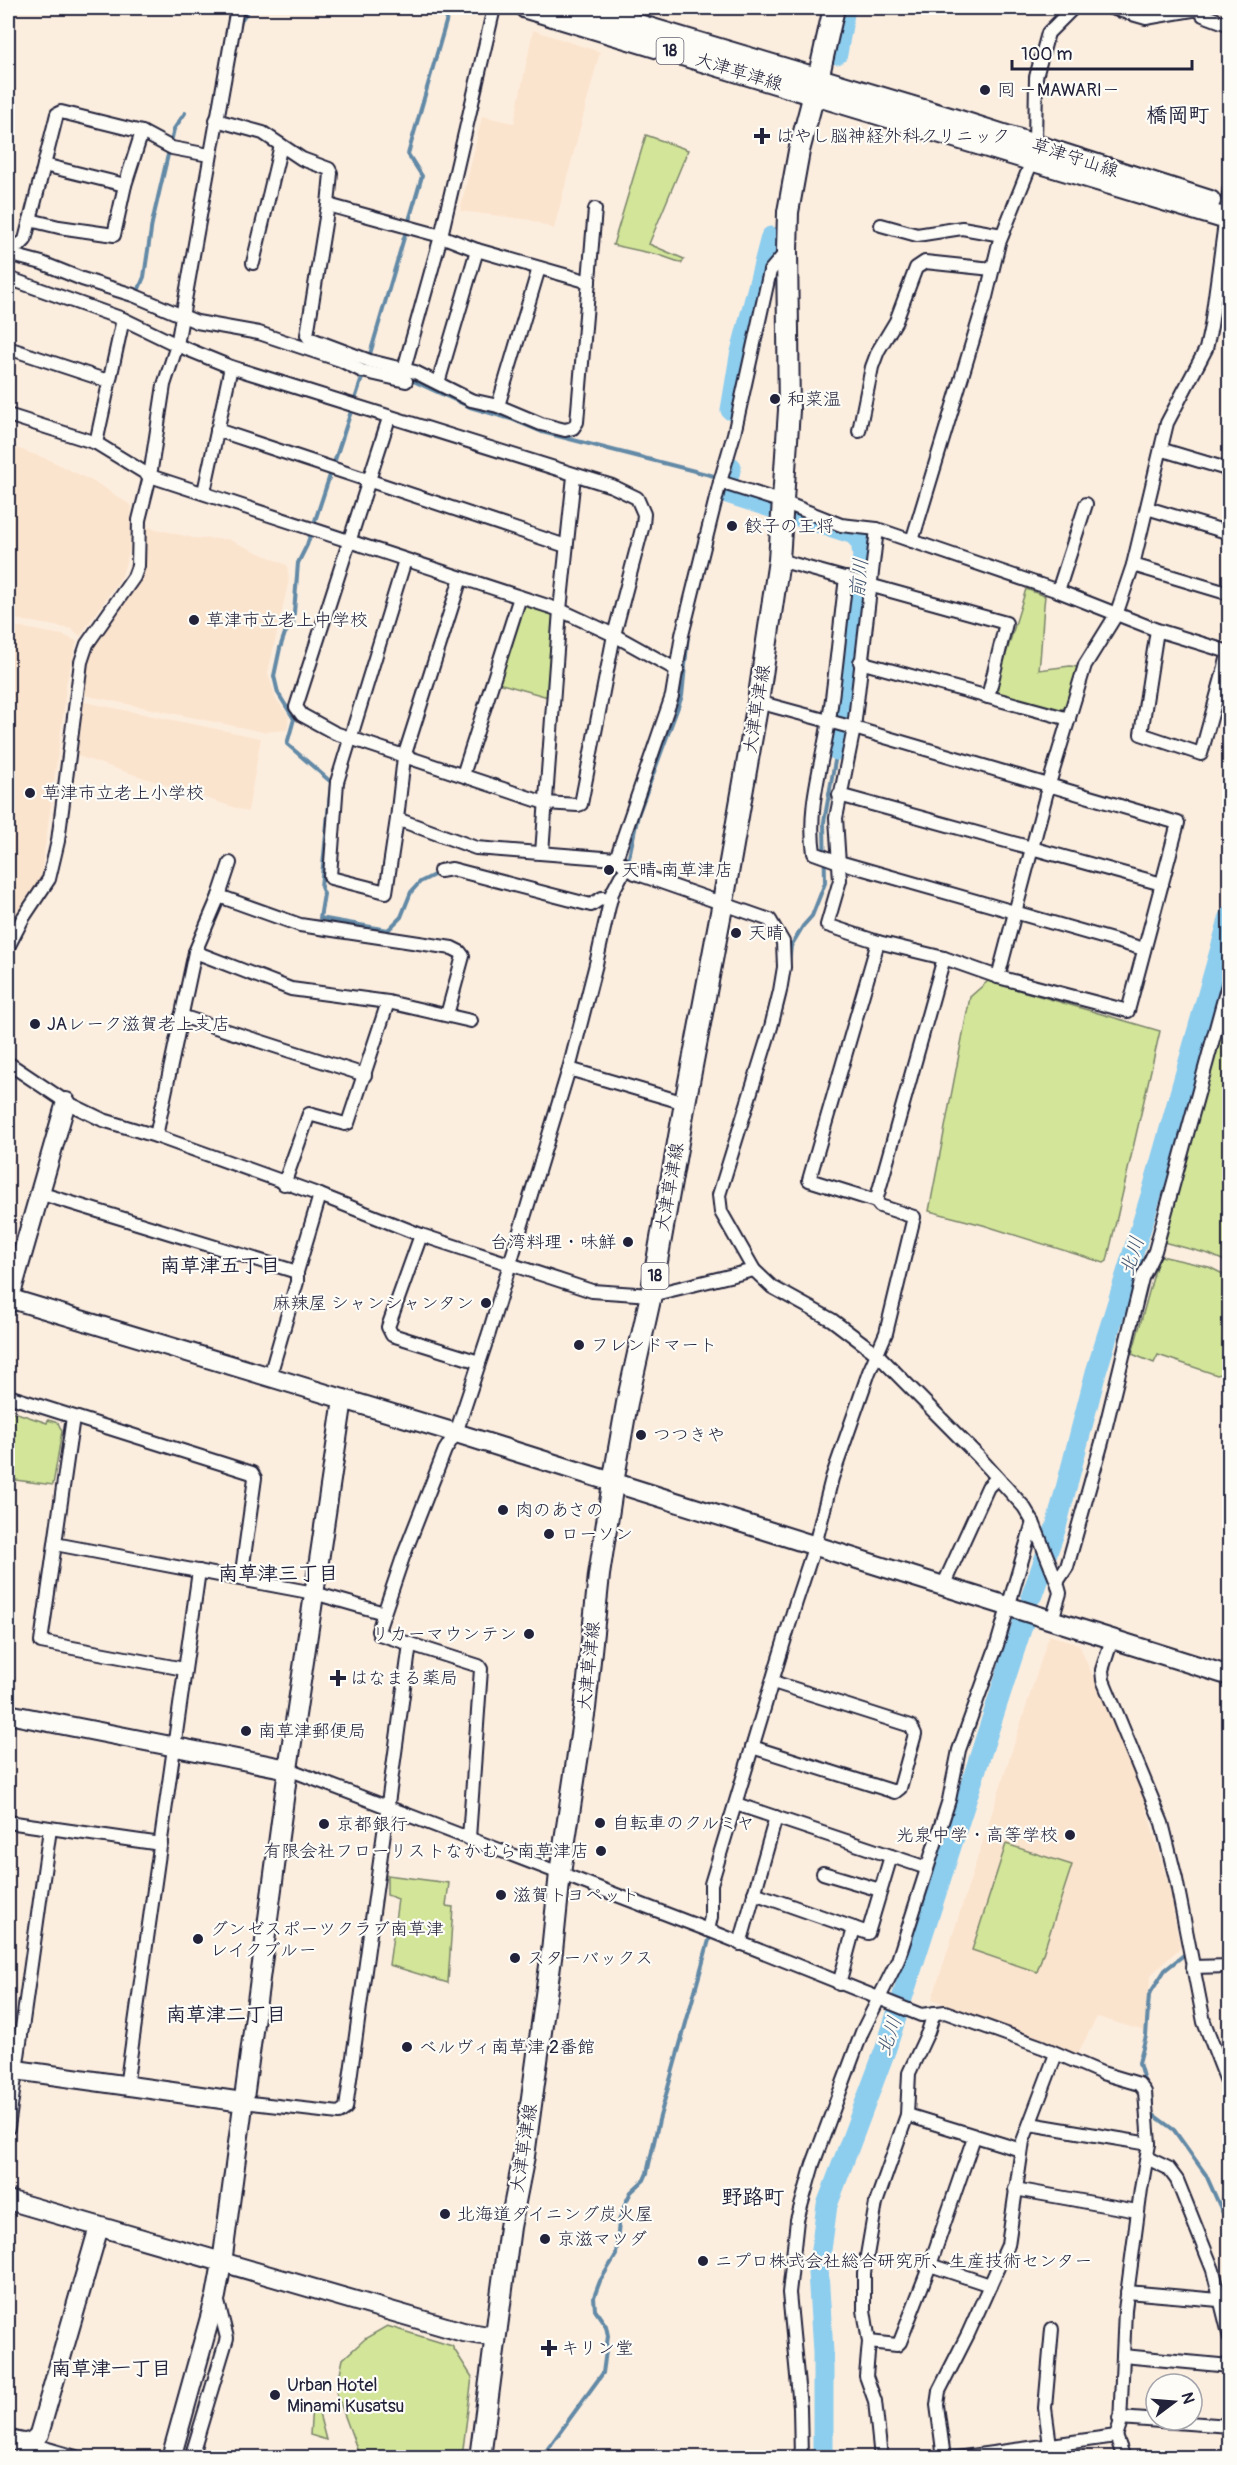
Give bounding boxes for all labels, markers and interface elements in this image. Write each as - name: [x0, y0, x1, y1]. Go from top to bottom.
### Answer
- scale bar: [1012, 33, 1192, 71]
- road number: 18: [656, 38, 684, 64]
- text: 100 m: [1021, 43, 1073, 66]
- street label: 大津草津線: [693, 48, 785, 96]
- place label: 囘 －MAWARI－: [997, 79, 1120, 102]
- marker: 囘 －MAWARI－: [978, 83, 992, 97]
- district label: 橋岡町: [1147, 102, 1210, 129]
- place label: はやし脳神経外科クリニック: [776, 125, 1010, 148]
- marker: はやし脳神経外科クリニック: [753, 127, 771, 145]
- street label: 草津守山線: [1029, 133, 1121, 183]
- place label: 和菜温: [787, 388, 841, 411]
- marker: 和菜温: [768, 392, 782, 406]
- place label: 餃子の王将: [744, 515, 834, 538]
- marker: 餃子の王将: [725, 519, 739, 533]
- water label: 前川: [844, 557, 874, 599]
- place label: 草津市立老上中学校: [206, 609, 368, 632]
- marker: 草津市立老上中学校: [187, 613, 201, 627]
- street label: 大津草津線: [739, 663, 775, 755]
- place label: 草津市立老上小学校: [42, 782, 204, 805]
- marker: 草津市立老上小学校: [23, 786, 37, 800]
- place label: 天晴 南草津店: [621, 859, 733, 882]
- marker: 天晴 南草津店: [602, 863, 616, 877]
- place label: 天晴: [748, 922, 784, 945]
- marker: 天晴: [729, 926, 743, 940]
- place label: JAレーク滋賀老上支店: [47, 1013, 230, 1036]
- marker: JAレーク滋賀老上支店: [28, 1017, 42, 1031]
- street label: 大津草津線: [651, 1141, 689, 1233]
- place label: 台湾料理・味鮮: [490, 1231, 616, 1254]
- water label: 北川: [1114, 1233, 1150, 1279]
- marker: 台湾料理・味鮮: [621, 1235, 635, 1249]
- district label: 南草津五丁目: [160, 1253, 280, 1278]
- road number: 18: [642, 1263, 668, 1289]
- place label: 麻辣屋 シャンシャンタン: [273, 1292, 474, 1315]
- marker: 麻辣屋 シャンシャンタン: [479, 1296, 493, 1310]
- place label: フレンドマート: [591, 1334, 717, 1357]
- marker: フレンドマート: [572, 1338, 586, 1352]
- place label: つつきや: [653, 1424, 725, 1447]
- marker: つつきや: [634, 1428, 648, 1442]
- place label: 肉のあさの: [515, 1499, 604, 1522]
- marker: 肉のあさの: [496, 1503, 510, 1517]
- place label: ローソン: [561, 1523, 633, 1546]
- marker: ローソン: [542, 1527, 556, 1541]
- district label: 南草津三丁目: [218, 1561, 338, 1586]
- street label: 大津草津線: [573, 1620, 605, 1712]
- place label: リカーマウンテン: [372, 1623, 517, 1646]
- marker: リカーマウンテン: [522, 1627, 536, 1641]
- place label: はなまる薬局: [350, 1667, 458, 1690]
- marker: はなまる薬局: [331, 1671, 345, 1685]
- place label: 南草津郵便局: [258, 1720, 366, 1743]
- marker: 南草津郵便局: [239, 1724, 253, 1738]
- place label: 自転車のクルミヤ: [612, 1812, 755, 1835]
- place label: 京都銀行: [336, 1813, 408, 1836]
- marker: 自転車のクルミヤ: [593, 1816, 607, 1830]
- marker: 京都銀行: [317, 1817, 331, 1831]
- place label: 光泉中学・高等学校: [896, 1824, 1058, 1847]
- marker: 光泉中学・高等学校: [1063, 1828, 1077, 1842]
- place label: 有限会社フローリストなかむら南草津店: [264, 1840, 589, 1863]
- marker: 有限会社フローリストなかむら南草津店: [594, 1844, 608, 1858]
- place label: 滋賀トヨペット: [513, 1884, 639, 1907]
- marker: 滋賀トヨペット: [494, 1888, 508, 1902]
- place label: グンゼスポーツクラブ南草津 レイクブルー: [210, 1918, 444, 1962]
- marker: グンゼスポーツクラブ南草津 レイクブルー: [191, 1932, 205, 1946]
- place label: スターバックス: [527, 1947, 653, 1970]
- marker: スターバックス: [508, 1951, 522, 1965]
- district label: 南草津二丁目: [166, 2002, 286, 2027]
- water label: 北川: [871, 2013, 907, 2059]
- place label: ベルヴィ南草津 2番館: [419, 2036, 595, 2059]
- marker: ベルヴィ南草津 2番館: [400, 2040, 414, 2054]
- street label: 大津草津線: [506, 2102, 542, 2194]
- district label: 野路町: [722, 2184, 785, 2211]
- place label: 北海道ダイニング炭火屋: [457, 2203, 653, 2226]
- marker: 北海道ダイニング炭火屋: [438, 2207, 452, 2221]
- place label: 京滋マツダ: [557, 2228, 647, 2251]
- marker: 京滋マツダ: [538, 2232, 552, 2246]
- place label: ニプロ株式会社総合研究所、生産技術センター: [715, 2250, 1092, 2273]
- marker: ニプロ株式会社総合研究所、生産技術センター: [696, 2254, 710, 2268]
- place label: キリン堂: [561, 2337, 633, 2360]
- marker: キリン堂: [542, 2341, 556, 2355]
- district label: 南草津一丁目: [51, 2356, 171, 2381]
- north arrow: [1144, 2372, 1204, 2432]
- place label: Urban Hotel Minami Kusatsu: [287, 2374, 404, 2418]
- marker: Urban Hotel Minami Kusatsu: [268, 2388, 282, 2402]
- text: N: [1176, 2390, 1199, 2406]

